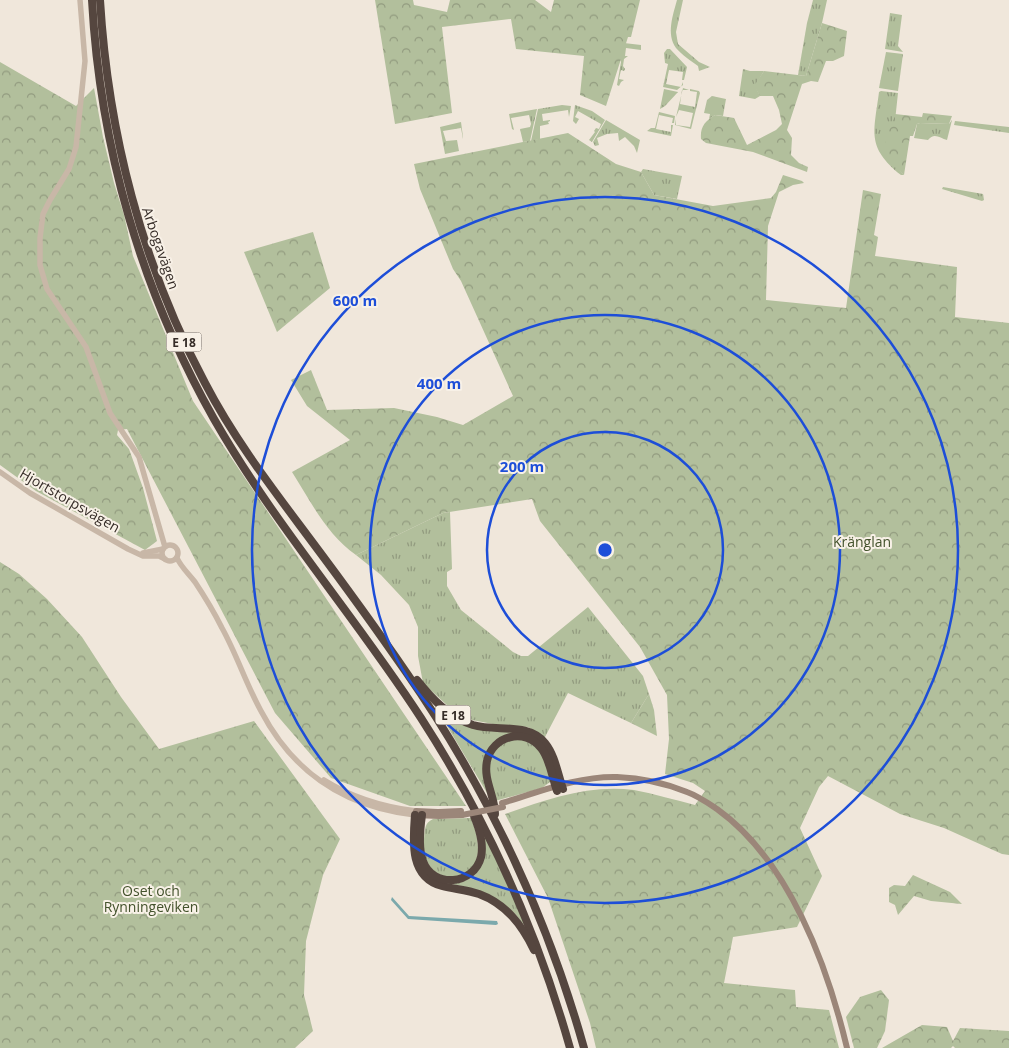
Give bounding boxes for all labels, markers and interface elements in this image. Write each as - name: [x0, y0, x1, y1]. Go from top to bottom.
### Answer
- street label: Arbogavägen: [138, 204, 184, 292]
- text: 600 m: [333, 290, 377, 310]
- road number: E 18: [166, 332, 202, 352]
- text: 400 m: [417, 373, 461, 393]
- text: 200 m: [500, 456, 544, 476]
- street label: Hjortstorpsvägen: [16, 464, 124, 536]
- park label: Kränglan: [833, 532, 891, 551]
- centre of rings: [596, 541, 614, 559]
- road number: E 18: [436, 706, 470, 724]
- park label: Oset och Rynningeviken: [104, 881, 198, 916]

